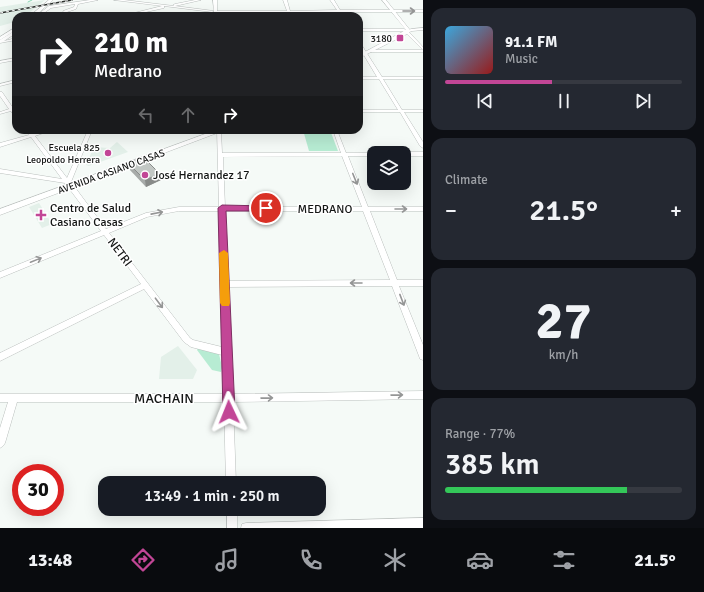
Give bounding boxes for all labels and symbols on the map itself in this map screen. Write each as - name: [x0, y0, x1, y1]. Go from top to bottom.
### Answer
- one-way arrow: [402, 7, 415, 15]
- place label: 3180: [370, 33, 392, 45]
- marker: 3180: [395, 33, 405, 43]
- place label: Escuela 825 Leopoldo Herrera: [26, 142, 100, 166]
- street label: AVENIDA CASIANO CASAS: [56, 147, 167, 197]
- marker: Escuela 825 Leopoldo Herrera: [103, 148, 113, 158]
- place label: José Hernandez 17: [153, 168, 250, 183]
- marker: José Hernandez 17: [140, 170, 150, 180]
- one-way arrow: [352, 173, 359, 185]
- pin: [249, 191, 283, 225]
- place label: Centro de Salud Casiano Casas: [50, 201, 131, 230]
- street label: MEDRANO: [298, 202, 353, 217]
- one-way arrow: [394, 205, 407, 213]
- marker: Centro de Salud Casiano Casas: [35, 209, 47, 221]
- one-way arrow: [150, 209, 163, 217]
- street label: NETRI: [104, 235, 135, 269]
- one-way arrow: [30, 256, 42, 263]
- one-way arrow: [350, 279, 363, 287]
- one-way arrow: [399, 294, 406, 307]
- one-way arrow: [155, 297, 163, 308]
- street label: MACHAIN: [134, 390, 194, 407]
- position arrow: [208, 391, 250, 433]
- one-way arrow: [390, 392, 403, 399]
- one-way arrow: [260, 394, 273, 401]
- speed limit sign: 30: [12, 464, 64, 516]

